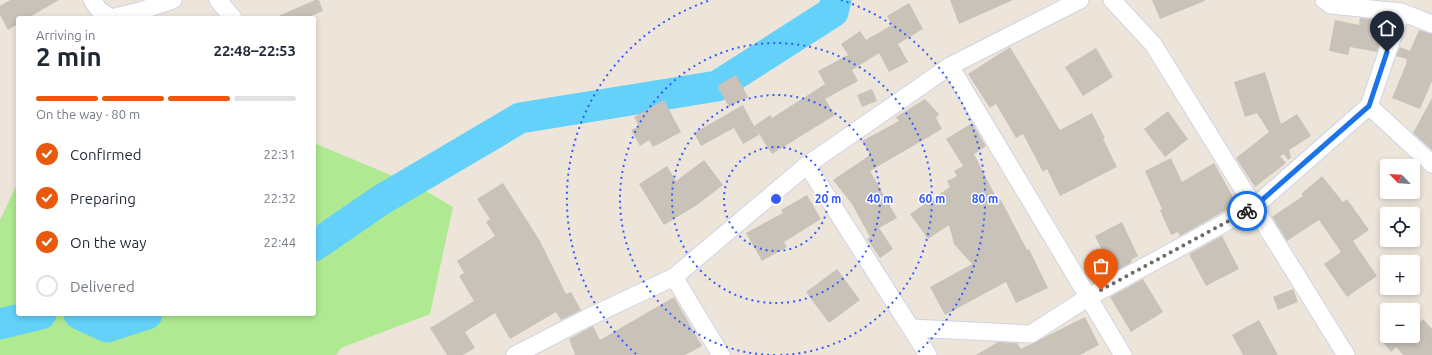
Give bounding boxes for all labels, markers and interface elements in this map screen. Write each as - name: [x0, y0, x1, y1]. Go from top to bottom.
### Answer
- pin: [1370, 11, 1404, 52]
- icon: home: [1376, 17, 1398, 39]
- text: Arriving in: [36, 28, 95, 42]
- text: 2 min: [36, 42, 102, 71]
- text: 22:48–22:53: [213, 42, 296, 59]
- text: On the way · 80 m: [36, 107, 140, 121]
- icon: check: [36, 143, 58, 165]
- text: Confirmed: [70, 146, 142, 163]
- text: 22:31: [263, 147, 296, 161]
- north arrow: [1380, 159, 1420, 199]
- map controls: [1380, 159, 1420, 343]
- icon: check: [36, 187, 58, 209]
- text: Preparing: [70, 190, 136, 207]
- text: 22:32: [263, 191, 296, 205]
- courier: [1227, 191, 1267, 231]
- centre of rings: [769, 192, 783, 206]
- text: 20 m: [815, 192, 841, 205]
- text: 40 m: [867, 192, 893, 205]
- text: 60 m: [919, 192, 945, 205]
- text: 80 m: [972, 192, 998, 205]
- icon: bike: [1236, 200, 1258, 222]
- button: locate: [1380, 207, 1420, 247]
- icon: check: [36, 231, 58, 253]
- text: On the way: [70, 234, 146, 251]
- text: 22:44: [263, 235, 296, 249]
- pin: [1084, 249, 1118, 290]
- icon: bag: [1090, 255, 1112, 277]
- button: +: [1380, 255, 1420, 295]
- text: Delivered: [70, 278, 135, 295]
- button: −: [1380, 303, 1420, 343]

